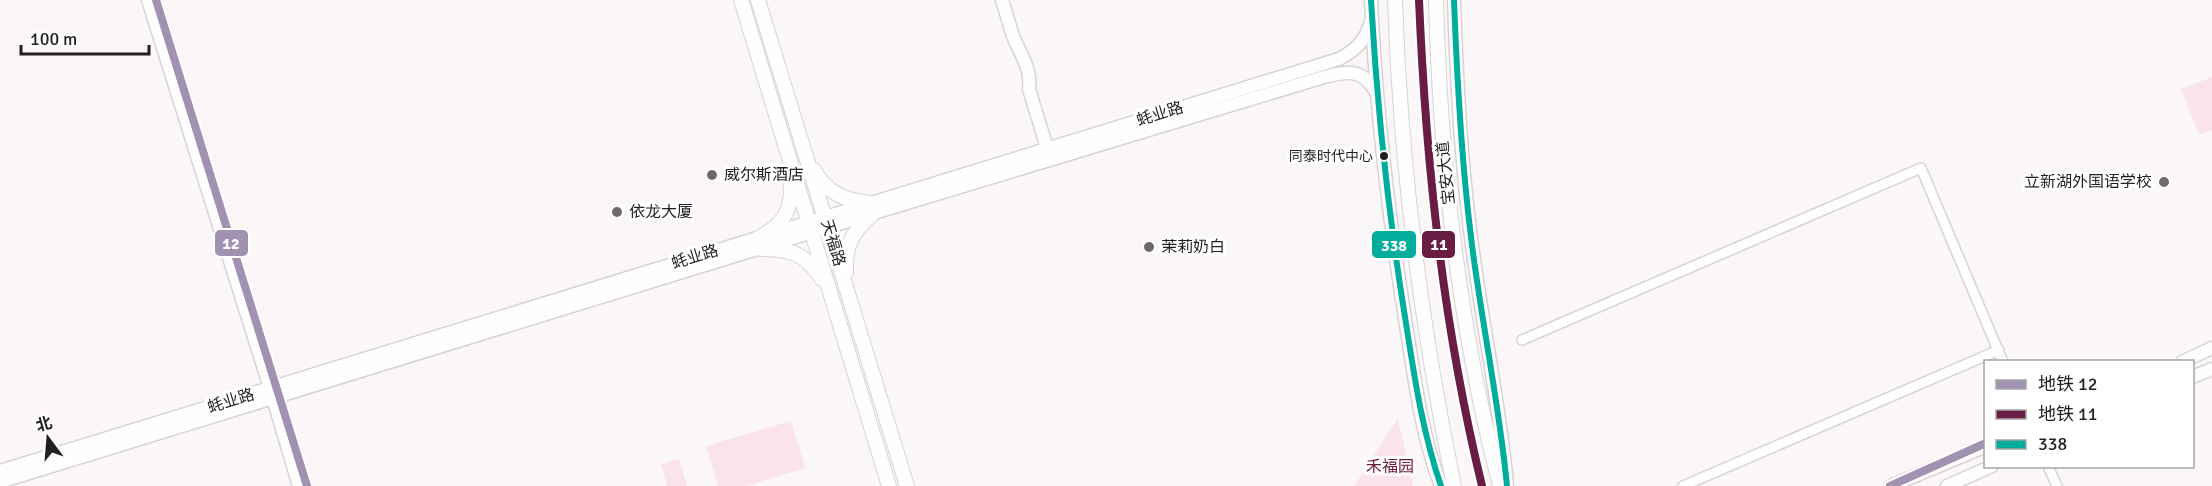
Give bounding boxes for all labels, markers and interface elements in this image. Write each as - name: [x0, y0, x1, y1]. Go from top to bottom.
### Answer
- scale bar: [21, 18, 148, 56]
- text: 100 m: [30, 28, 77, 50]
- street label: 蚝业路: [1134, 97, 1186, 131]
- street label: 宝安大道: [1433, 140, 1459, 206]
- place label: 同泰时代中心: [1289, 148, 1373, 165]
- marker: 同泰时代中心: [1378, 150, 1390, 162]
- place label: 威尔斯酒店: [724, 165, 804, 185]
- marker: 威尔斯酒店: [705, 168, 719, 182]
- place label: 立新湖外国语学校: [2024, 172, 2152, 192]
- marker: 立新湖外国语学校: [2157, 175, 2171, 189]
- place label: 依龙大厦: [629, 202, 693, 222]
- marker: 依龙大厦: [610, 205, 624, 219]
- street label: 天福路: [816, 217, 850, 269]
- line badge: 12: [214, 229, 249, 257]
- line badge: 338: [1371, 230, 1417, 259]
- line badge: 11: [1421, 230, 1456, 259]
- text: 12: [222, 234, 240, 254]
- text: 11: [1430, 235, 1448, 255]
- text: 338: [1381, 236, 1407, 256]
- place label: 茉莉奶白: [1161, 237, 1225, 257]
- street label: 蚝业路: [669, 240, 721, 274]
- marker: 茉莉奶白: [1142, 240, 1156, 254]
- legend: [1984, 360, 2194, 468]
- text: 地铁 12: [2038, 373, 2097, 395]
- street label: 蚝业路: [205, 384, 257, 418]
- text: 地铁 11: [2038, 403, 2097, 425]
- north arrow: [18, 408, 78, 468]
- text: 北: [34, 413, 55, 436]
- text: 338: [2038, 433, 2067, 455]
- park label: 禾福园: [1366, 457, 1414, 477]

